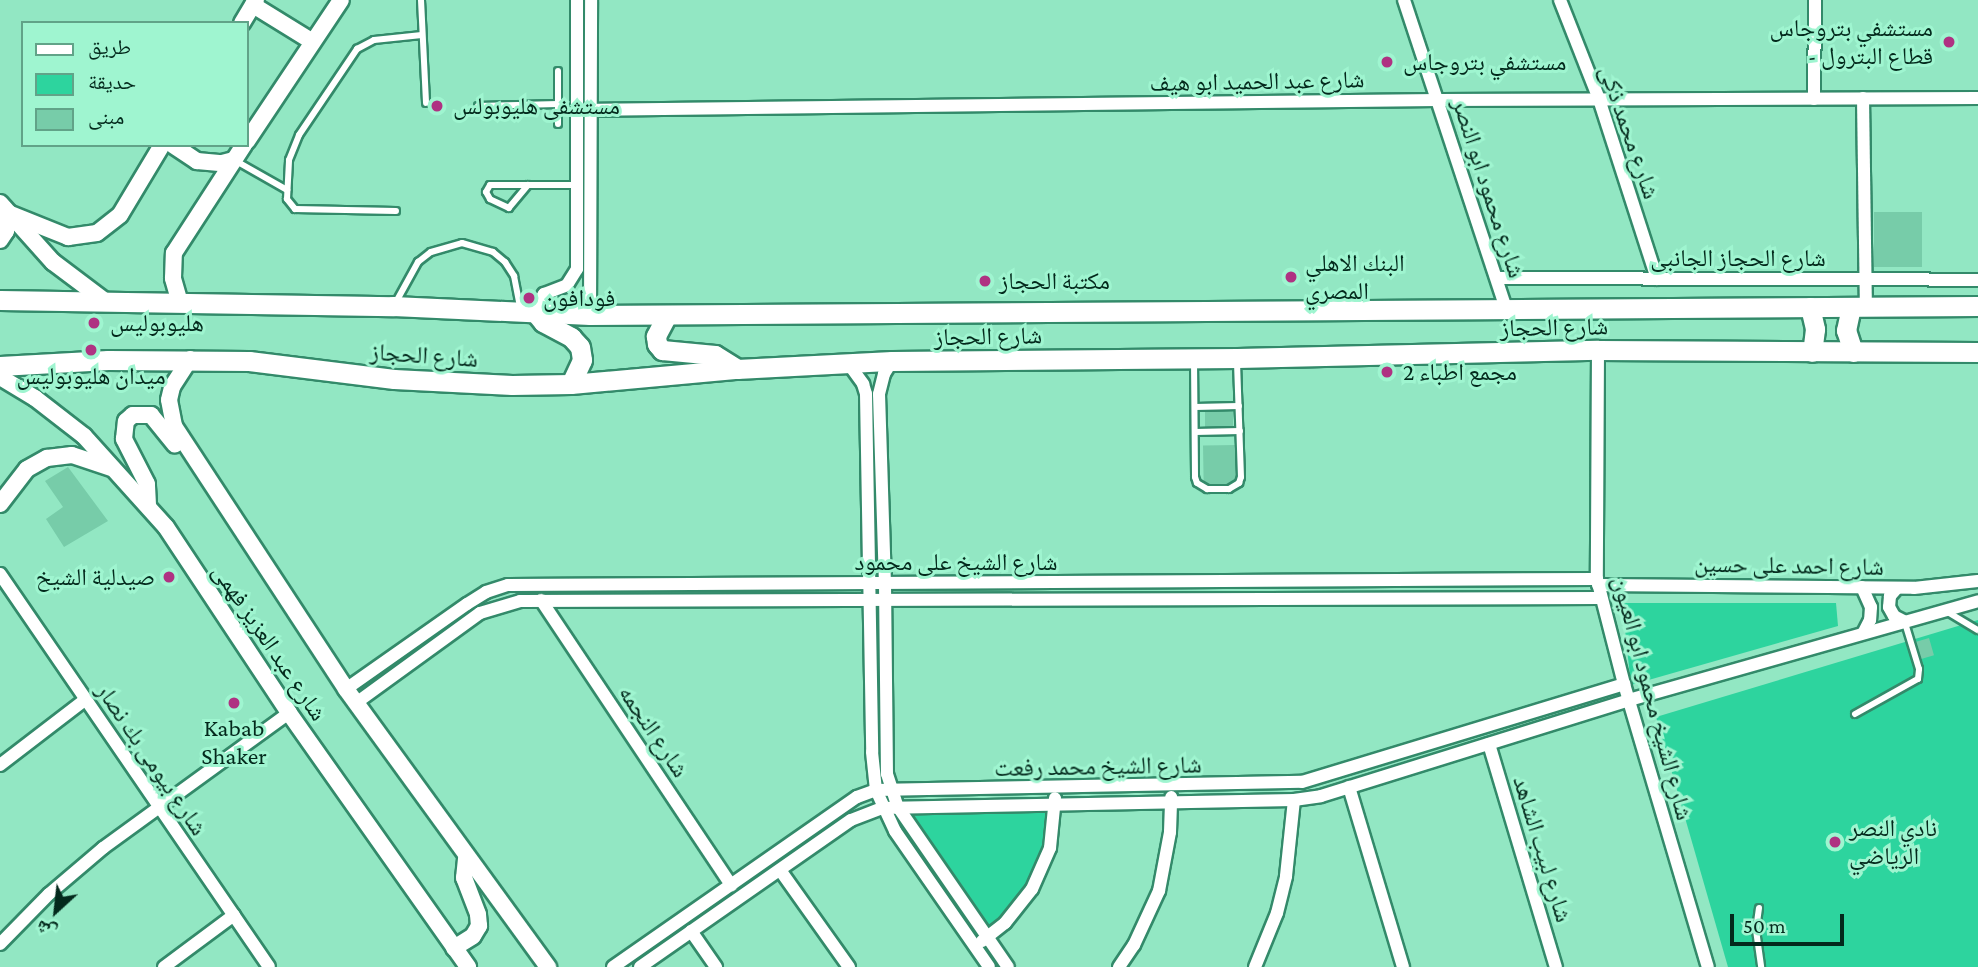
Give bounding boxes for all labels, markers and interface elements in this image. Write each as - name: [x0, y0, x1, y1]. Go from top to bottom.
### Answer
- place label: مستشفي بتروجاس - قطاع البترول: [1770, 14, 1933, 70]
- legend: [21, 21, 248, 147]
- marker: مستشفي بتروجاس - قطاع البترول: [1939, 32, 1959, 52]
- text: طريق: [88, 35, 131, 59]
- place label: مستشفي بتروجاس: [1403, 48, 1566, 76]
- marker: مستشفي بتروجاس: [1377, 52, 1397, 72]
- street label: شارع محمد ذكى: [1594, 61, 1666, 203]
- street label: شارع عبد الحميد ابو هيف: [1149, 65, 1365, 97]
- text: حديقة: [88, 70, 136, 94]
- place label: مستشفى هليوبولس: [453, 92, 620, 120]
- street label: شارع محمود ابو النصر: [1446, 95, 1532, 281]
- marker: مستشفى هليوبولس: [427, 96, 447, 116]
- text: مبنى: [88, 105, 124, 129]
- street label: شارع الحجاز الجانبى: [1650, 244, 1826, 272]
- place label: البنك الاهلي المصري: [1305, 249, 1405, 305]
- place label: مكتبة الحجاز: [999, 267, 1110, 295]
- marker: البنك الاهلي المصري: [1283, 269, 1299, 285]
- marker: مكتبة الحجاز: [977, 273, 993, 289]
- place label: فودافون: [543, 284, 615, 312]
- marker: فودافون: [521, 290, 537, 306]
- place label: هليوبوليس: [110, 309, 204, 337]
- street label: شارع الحجاز: [1500, 312, 1608, 342]
- marker: هليوبوليس: [84, 313, 104, 333]
- street label: شارع الحجاز: [934, 321, 1042, 351]
- street label: شارع الحجاز: [369, 337, 479, 373]
- marker: ميدان هليوبوليس: [83, 342, 99, 358]
- place label: مجمع اطباء 2: [1403, 358, 1517, 386]
- place label: ميدان هليوبوليس: [16, 362, 166, 390]
- marker: مجمع اطباء 2: [1377, 362, 1397, 382]
- street label: شارع الشيخ على محمود: [855, 548, 1057, 576]
- street label: شارع احمد على حسين: [1694, 549, 1884, 581]
- street label: شارع عبد العزيز فهمى: [207, 558, 333, 726]
- place label: صيدلية الشيخ: [36, 563, 155, 591]
- marker: صيدلية الشيخ: [161, 569, 177, 585]
- street label: شارع الشيخ محمود ابو العيون: [1607, 573, 1699, 823]
- street label: شارع بيومى بك نصار: [90, 677, 214, 841]
- street label: شارع النجمه: [613, 680, 695, 782]
- marker: Kabab Shaker: [226, 695, 242, 711]
- place label: Kabab Shaker: [201, 714, 267, 770]
- street label: شارع الشيخ محمد رفعت: [994, 750, 1202, 782]
- street label: شارع لبيب الشاهد: [1507, 772, 1579, 926]
- place label: نادي النصر الرياضي: [1849, 814, 1937, 870]
- marker: نادي النصر الرياضي: [1827, 834, 1843, 850]
- north arrow: [21, 876, 91, 946]
- scale bar: [1733, 900, 1847, 944]
- text: 50 m: [1743, 914, 1786, 938]
- text: ش: [32, 916, 60, 944]

